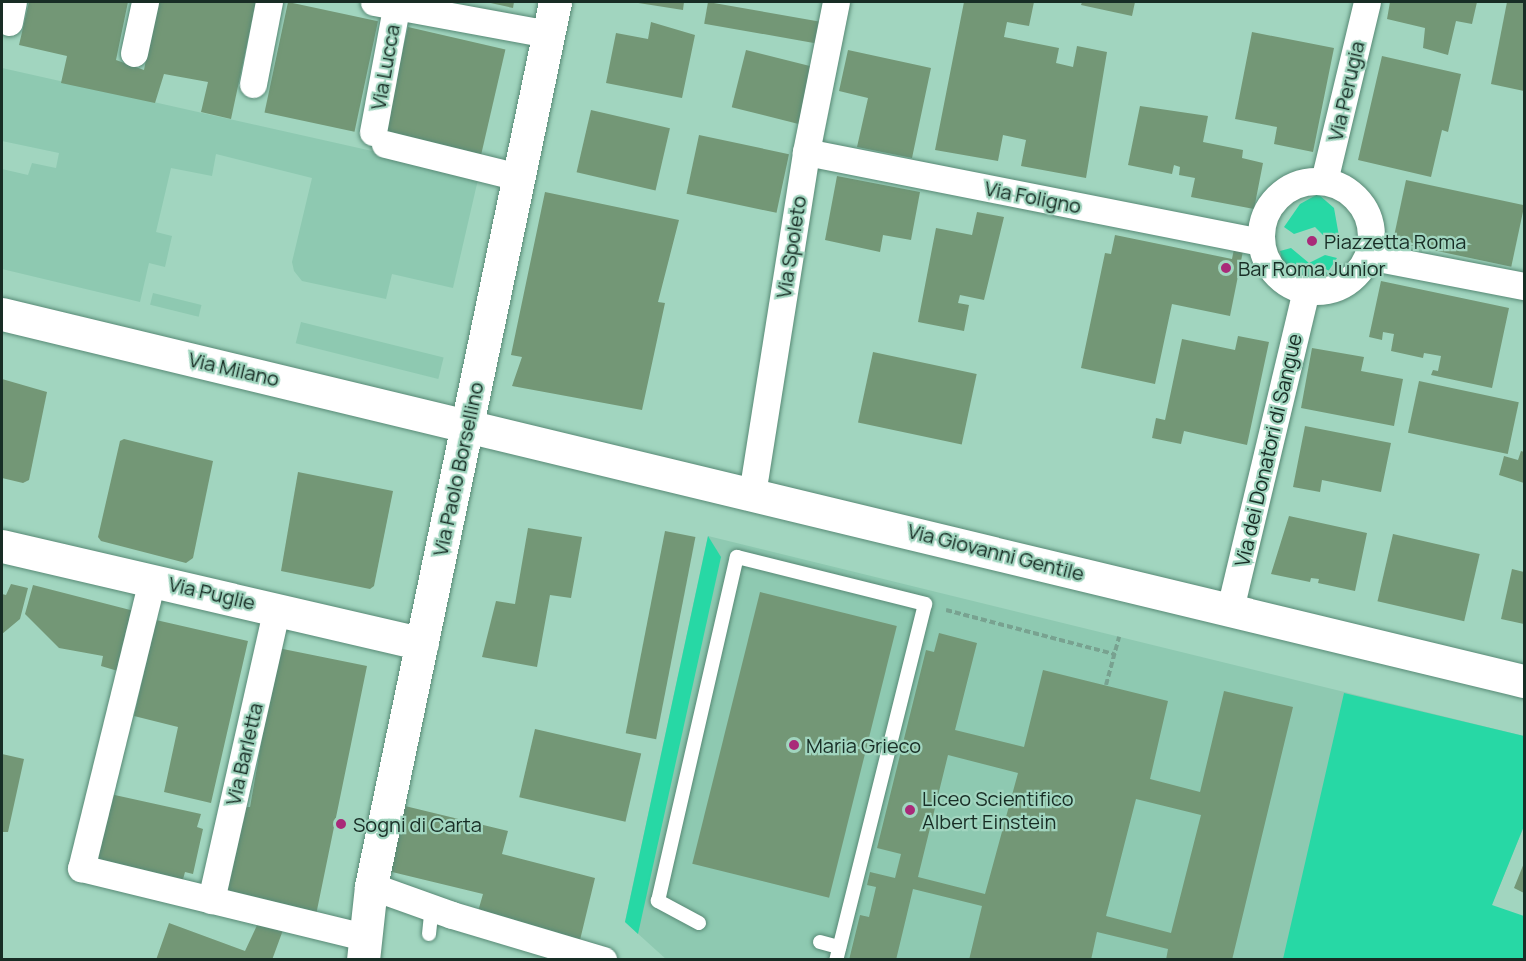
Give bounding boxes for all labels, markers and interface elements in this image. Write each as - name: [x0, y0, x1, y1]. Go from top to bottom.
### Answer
- street label: Via Lucca: [366, 22, 404, 112]
- street label: Via Perugia: [1323, 39, 1369, 143]
- street label: Via Foligno: [983, 176, 1083, 218]
- street label: Via Spoleto: [771, 194, 811, 300]
- place label: Piazzetta Roma: [1324, 229, 1466, 253]
- marker: Piazzetta Roma: [1305, 234, 1319, 248]
- place label: Bar Roma Junior: [1238, 256, 1386, 280]
- marker: Bar Roma Junior: [1219, 261, 1233, 275]
- street label: Via dei Donatori di Sangue: [1229, 331, 1307, 569]
- street label: Via Milano: [186, 347, 282, 391]
- street label: Via Paolo Borsellino: [428, 380, 488, 558]
- street label: Via Giovanni Gentile: [905, 518, 1087, 586]
- street label: Via Puglie: [166, 571, 258, 615]
- street label: Via Barletta: [221, 700, 267, 808]
- place label: Maria Grieco: [806, 733, 921, 757]
- marker: Maria Grieco: [787, 738, 801, 752]
- place label: Liceo Scientifico Albert Einstein: [922, 786, 1074, 833]
- marker: Liceo Scientifico Albert Einstein: [903, 803, 917, 817]
- place label: Sogni di Carta: [353, 812, 482, 836]
- marker: Sogni di Carta: [334, 817, 348, 831]

